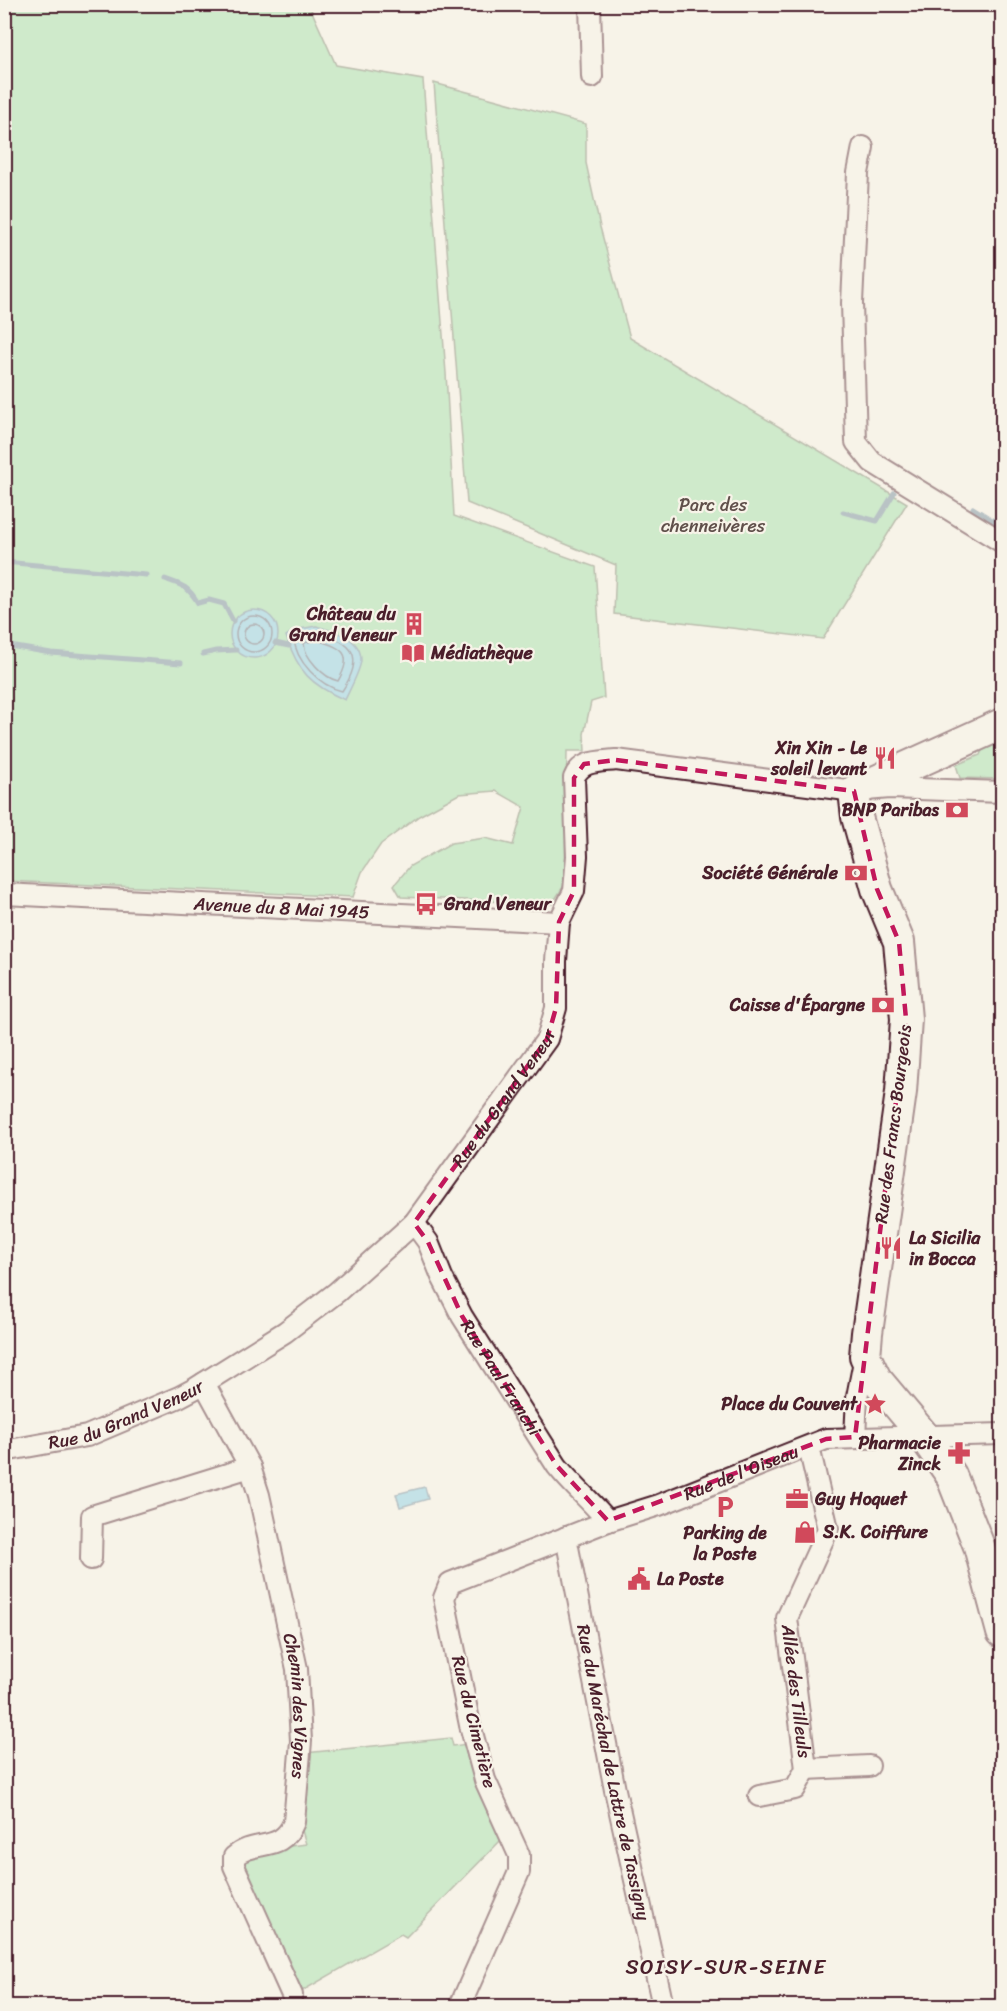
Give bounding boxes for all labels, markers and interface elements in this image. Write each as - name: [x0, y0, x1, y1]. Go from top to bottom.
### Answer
- park label: Parc des chenneivères: [661, 489, 766, 542]
- place label: Château du Grand Veneur: [288, 598, 398, 651]
- building icon: Château du Grand Veneur: [401, 611, 427, 637]
- place label: Médiathèque: [430, 637, 533, 669]
- library icon: Médiathèque: [400, 640, 426, 666]
- place label: Xin Xin - Le soleil levant: [770, 732, 867, 785]
- restaurant icon: Xin Xin - Le soleil levant: [872, 745, 898, 771]
- place label: BNP Paribas: [842, 794, 940, 826]
- bank icon: BNP Paribas: [944, 797, 970, 823]
- place label: Société Générale: [701, 857, 839, 889]
- bank icon: Société Générale: [843, 860, 869, 886]
- street label: Avenue du 8 Mai 1945: [192, 888, 370, 928]
- place label: Grand Veneur: [443, 888, 552, 920]
- bus stop icon: Grand Veneur: [413, 891, 439, 917]
- place label: Caisse d'Épargne: [729, 989, 866, 1021]
- bank icon: Caisse d'Épargne: [870, 992, 896, 1018]
- street label: Rue des Francs Bourgeois: [865, 1022, 921, 1225]
- street label: Rue du Grand Veneur: [443, 1023, 566, 1174]
- place label: La Sicilia in Bocca: [909, 1222, 981, 1275]
- restaurant icon: La Sicilia in Bocca: [878, 1235, 904, 1261]
- street label: Rue Paul Franchi: [452, 1313, 551, 1443]
- street label: Rue du Grand Veneur: [46, 1370, 212, 1459]
- place label: Place du Couvent: [721, 1388, 859, 1420]
- place icon: Place du Couvent: [862, 1391, 888, 1417]
- place label: Pharmacie Zinck: [858, 1427, 942, 1480]
- street label: Rue de l'Oiseau: [679, 1435, 804, 1510]
- pharmacy icon: Pharmacie Zinck: [946, 1440, 972, 1466]
- place label: Guy Hoquet: [814, 1483, 908, 1515]
- office icon: Guy Hoquet: [784, 1486, 810, 1512]
- parking icon: Parking de la Poste: [712, 1494, 738, 1520]
- place label: S.K. Coiffure: [822, 1516, 929, 1548]
- place label: Parking de la Poste: [683, 1517, 767, 1570]
- shop icon: S.K. Coiffure: [792, 1519, 818, 1545]
- place label: La Poste: [657, 1563, 724, 1595]
- public building icon: La Poste: [626, 1566, 652, 1592]
- street label: Rue du Maréchal de Lattre de Tassigny: [567, 1621, 660, 1924]
- street label: Allée des Tilleuls: [772, 1621, 821, 1761]
- street label: Chemin des Vignes: [274, 1630, 317, 1781]
- street label: Rue du Cimetière: [442, 1652, 506, 1792]
- district label: SOISY-SUR-SEINE: [625, 1948, 827, 1986]

